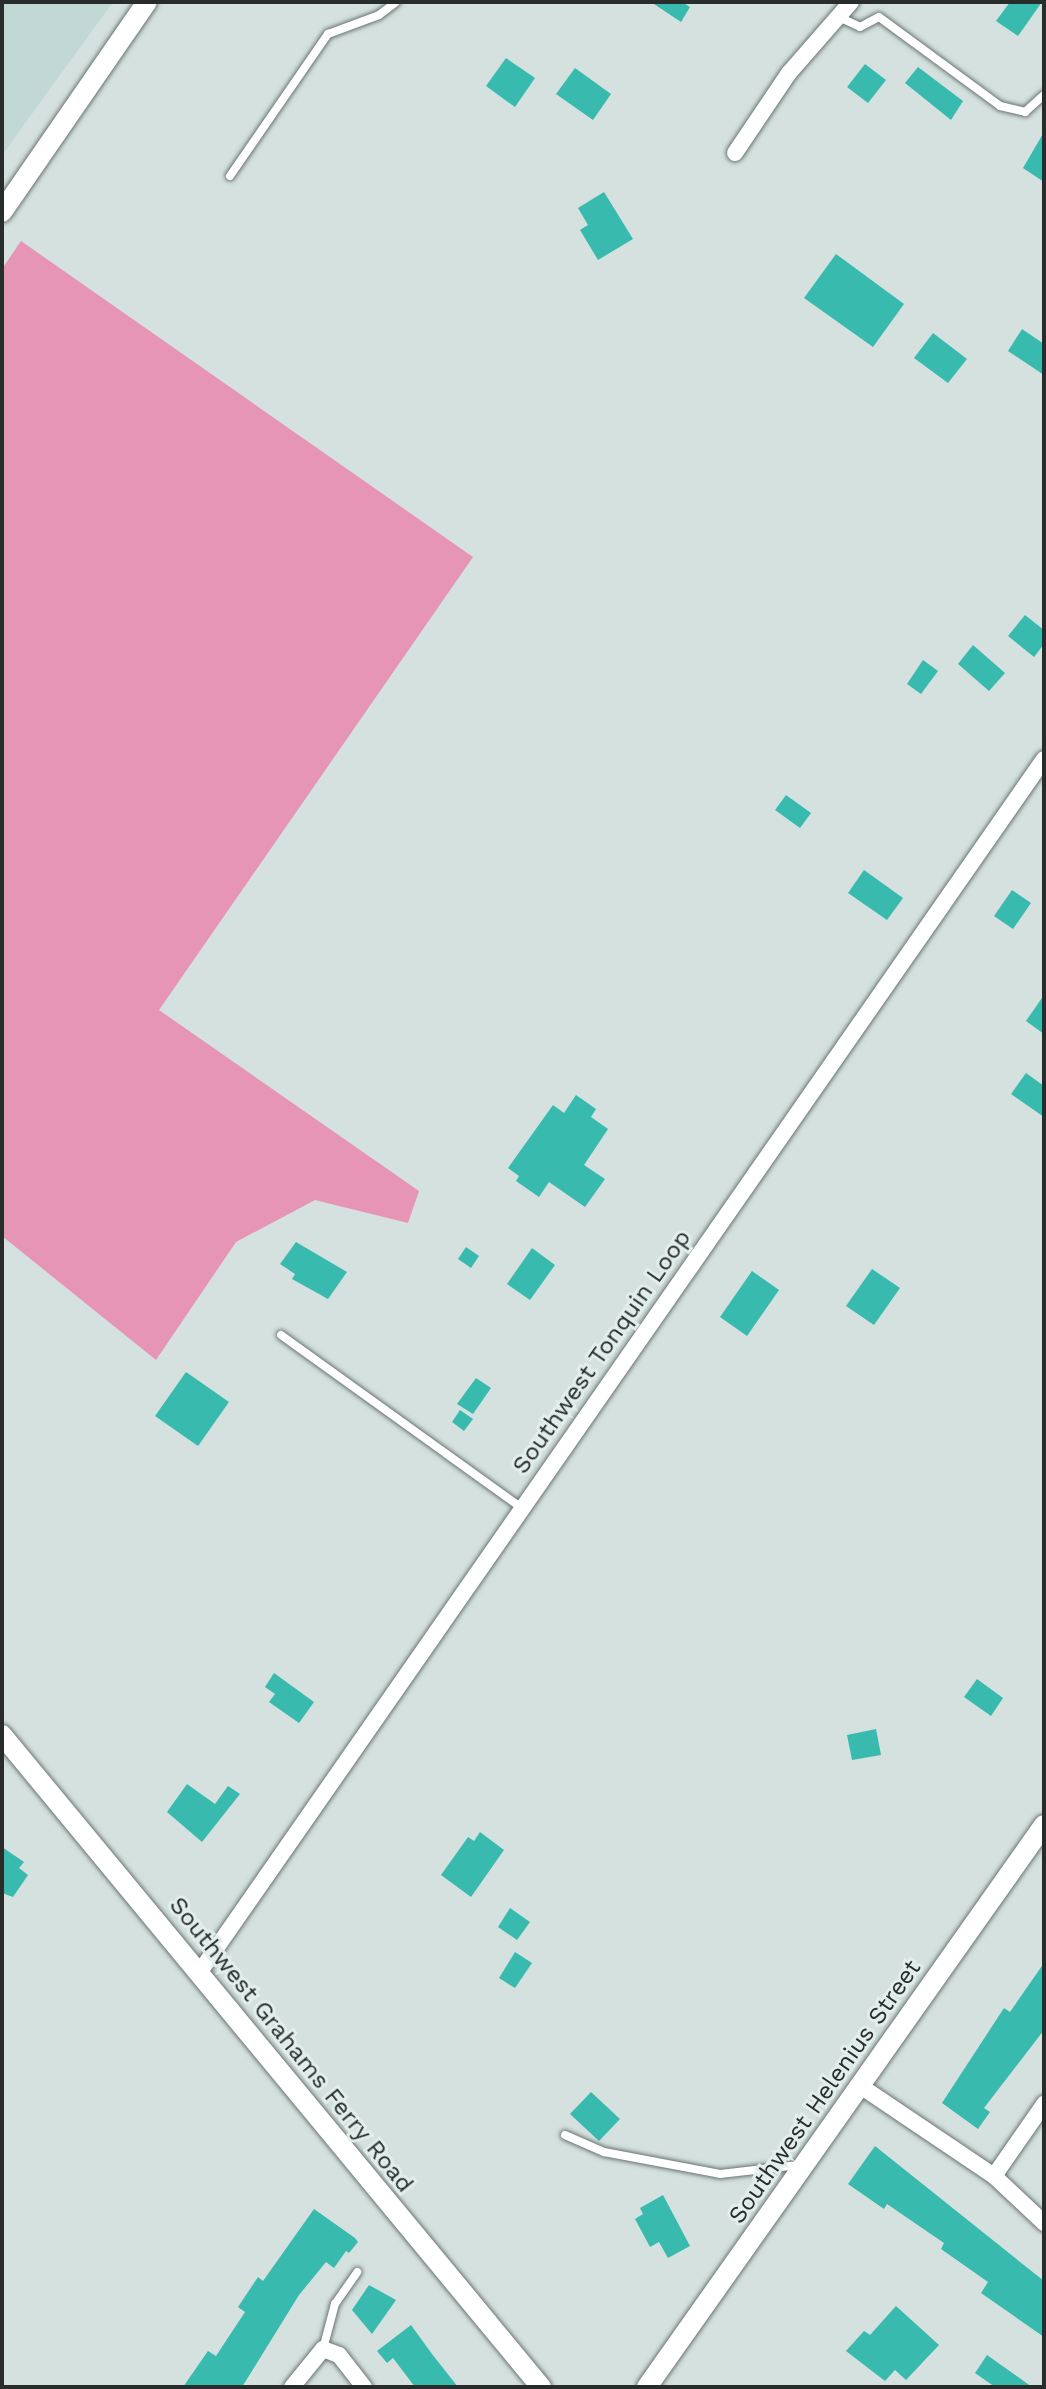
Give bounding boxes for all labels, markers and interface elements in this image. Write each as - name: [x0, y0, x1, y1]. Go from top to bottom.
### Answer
- street label: Southwest Tonquin Loop: [506, 1224, 698, 1480]
- street label: Southwest Grahams Ferry Road: [163, 1891, 419, 2199]
- street label: Southwest Helenius Street: [723, 1955, 927, 2229]

